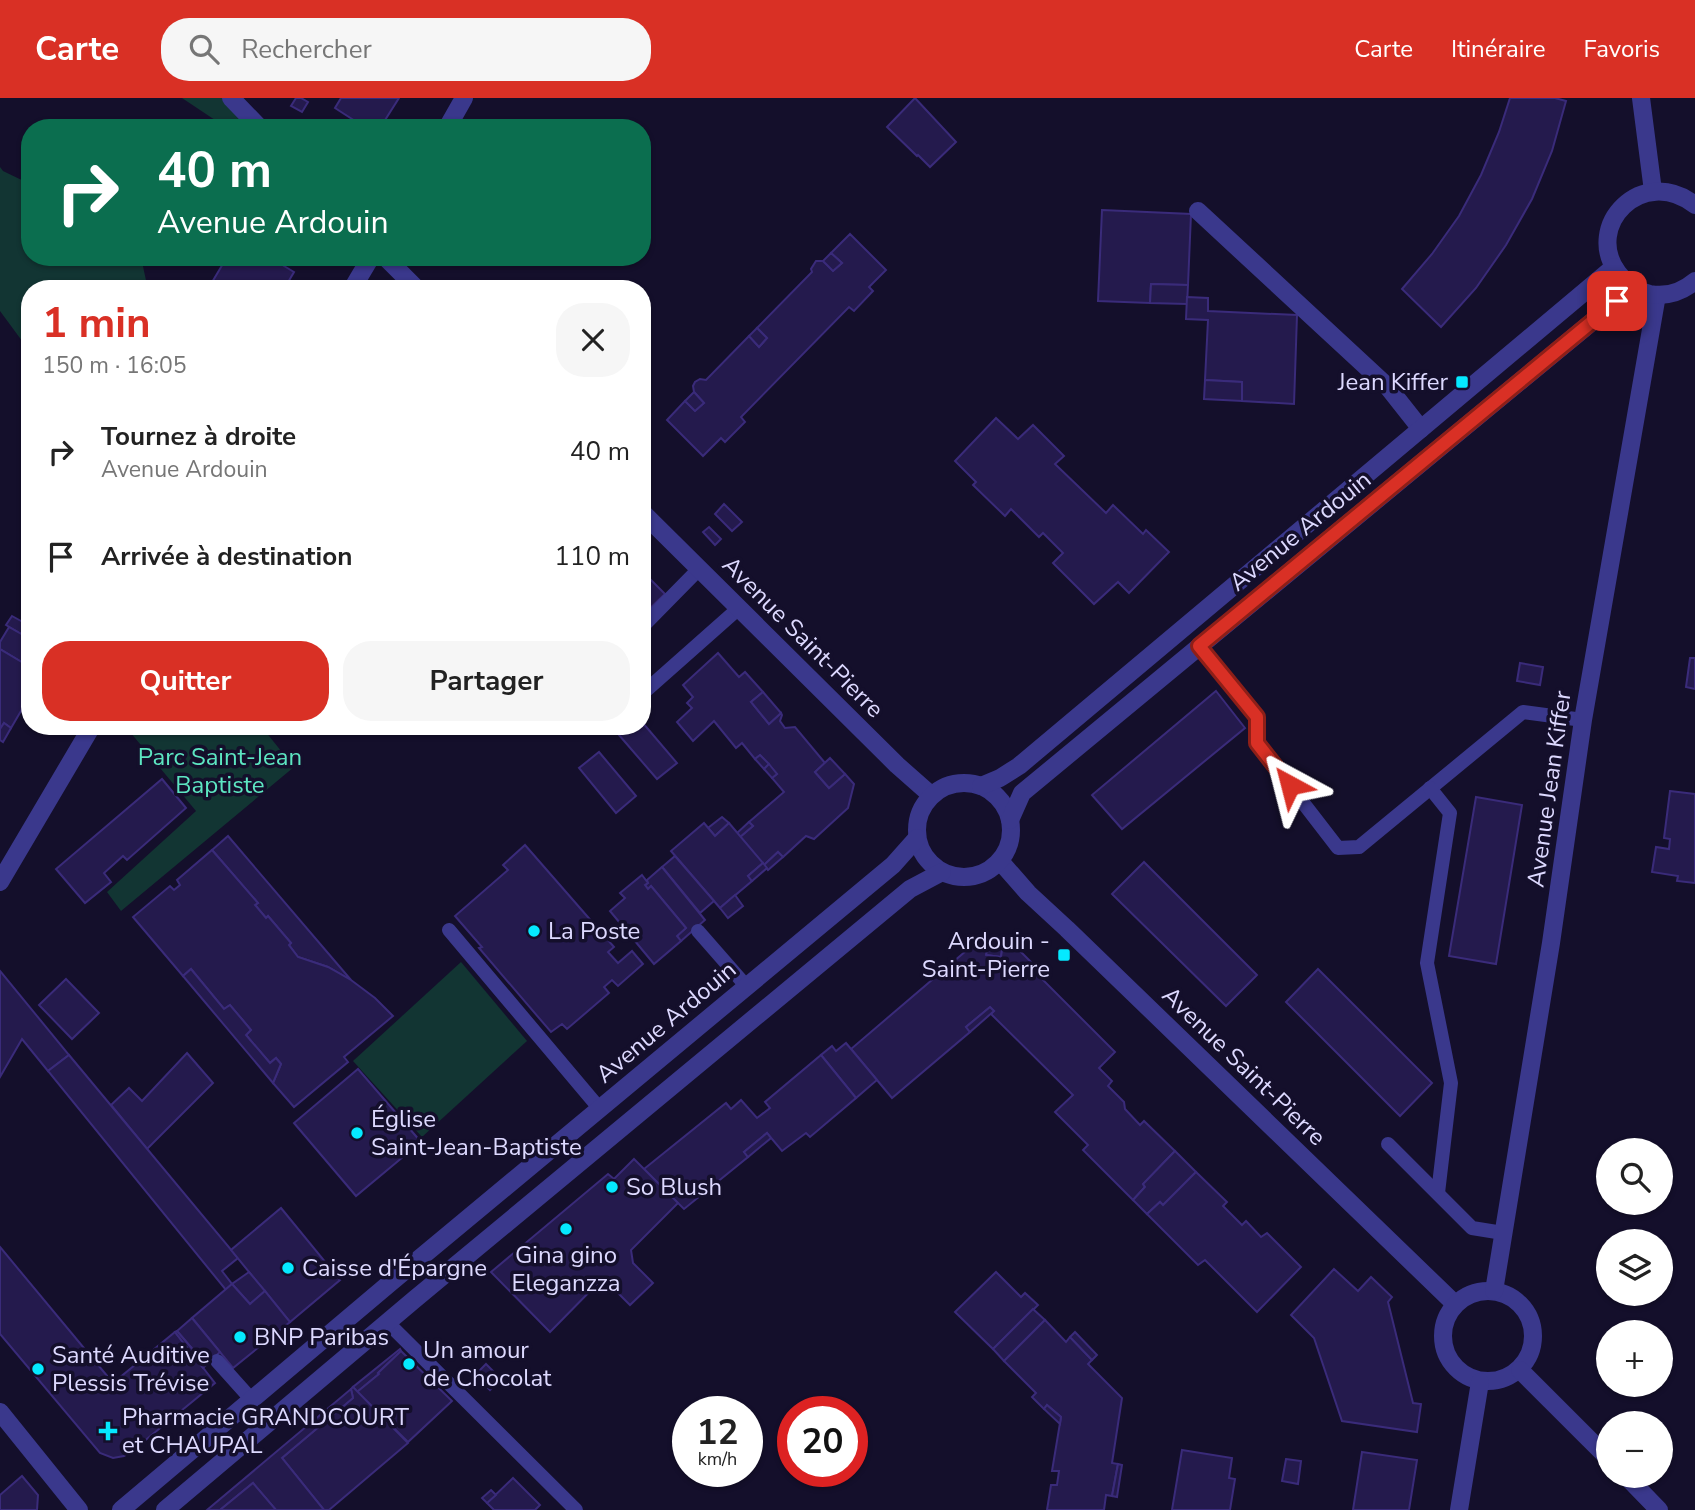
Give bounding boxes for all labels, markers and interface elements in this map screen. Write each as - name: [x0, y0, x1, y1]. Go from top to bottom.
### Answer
- search box: [161, 18, 651, 81]
- text: Carte: [35, 27, 119, 72]
- icon: search: [185, 30, 223, 68]
- text: Rechercher: [241, 32, 372, 67]
- text: Carte: [1354, 33, 1413, 65]
- text: Itinéraire: [1451, 33, 1545, 65]
- text: Favoris: [1583, 33, 1660, 65]
- text: 40 m: [157, 137, 272, 204]
- icon: right: [42, 147, 133, 238]
- text: Avenue Ardouin: [157, 201, 389, 244]
- pin: [1587, 271, 1647, 331]
- icon: arrive: [1598, 282, 1636, 320]
- text: 1 min: [42, 295, 151, 352]
- button: close: [556, 303, 630, 377]
- text: 150 m · 16:05: [42, 350, 187, 381]
- place label: Jean Kiffer: [1337, 366, 1448, 398]
- marker: Jean Kiffer: [1454, 374, 1470, 390]
- text: Tournez à droite: [101, 419, 296, 454]
- icon: right: [42, 433, 80, 471]
- text: 40 m: [570, 434, 630, 469]
- text: Avenue Ardouin: [101, 454, 268, 485]
- street label: Avenue Ardouin: [1222, 464, 1378, 598]
- icon: arrive: [42, 538, 80, 576]
- text: Arrivée à destination: [101, 539, 352, 574]
- text: 110 m: [554, 539, 630, 574]
- street label: Avenue Saint-Pierre: [715, 549, 891, 725]
- button: Quitter: [42, 641, 329, 721]
- button: Partager: [343, 641, 630, 721]
- street label: Avenue Jean Kiffer: [1519, 688, 1579, 889]
- park label: Parc Saint-Jean Baptiste: [138, 741, 302, 801]
- position arrow: [1253, 748, 1327, 822]
- place label: La Poste: [548, 915, 640, 947]
- marker: La Poste: [526, 923, 542, 939]
- place label: Ardouin - Saint-Pierre: [922, 925, 1050, 985]
- marker: Ardouin - Saint-Pierre: [1056, 947, 1072, 963]
- street label: Avenue Ardouin: [589, 954, 743, 1090]
- street label: Avenue Saint-Pierre: [1155, 979, 1333, 1153]
- place label: Église Saint-Jean-Baptiste: [371, 1103, 582, 1163]
- marker: Église Saint-Jean-Baptiste: [349, 1125, 365, 1141]
- map controls: [1596, 1138, 1673, 1488]
- button: search: [1596, 1138, 1673, 1215]
- place label: So Blush: [626, 1171, 722, 1203]
- marker: So Blush: [604, 1179, 620, 1195]
- marker: Gina gino Eleganzza: [558, 1221, 574, 1237]
- button: layers: [1596, 1229, 1673, 1306]
- place label: Gina gino Eleganzza: [512, 1239, 620, 1299]
- place label: Caisse d'Épargne: [302, 1252, 487, 1284]
- marker: Caisse d'Épargne: [280, 1260, 296, 1276]
- button: +: [1596, 1320, 1673, 1397]
- place label: BNP Paribas: [254, 1321, 389, 1353]
- marker: BNP Paribas: [232, 1329, 248, 1345]
- place label: Un amour de Chocolat: [423, 1334, 552, 1394]
- place label: Santé Auditive Plessis Trévise: [52, 1339, 210, 1399]
- marker: Un amour de Chocolat: [401, 1356, 417, 1372]
- marker: Santé Auditive Plessis Trévise: [30, 1361, 46, 1377]
- speed limit sign: 20: [777, 1396, 868, 1487]
- place label: Pharmacie GRANDCOURT et CHAUPAL: [122, 1401, 409, 1461]
- text: 12: [696, 1409, 739, 1456]
- button: −: [1596, 1411, 1673, 1488]
- marker: Pharmacie GRANDCOURT et CHAUPAL: [100, 1423, 116, 1439]
- text: km/h: [698, 1447, 737, 1471]

